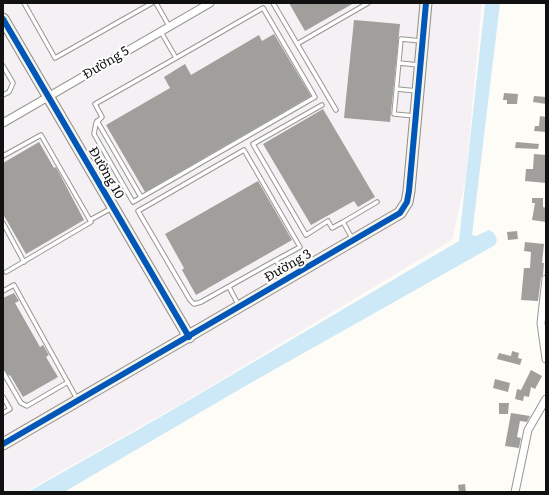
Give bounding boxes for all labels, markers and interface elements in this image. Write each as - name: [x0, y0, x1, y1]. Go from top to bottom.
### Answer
- street label: Đường 5: [80, 43, 132, 83]
- street label: Đường 10: [85, 144, 127, 202]
- street label: Đường 3: [262, 246, 314, 286]

